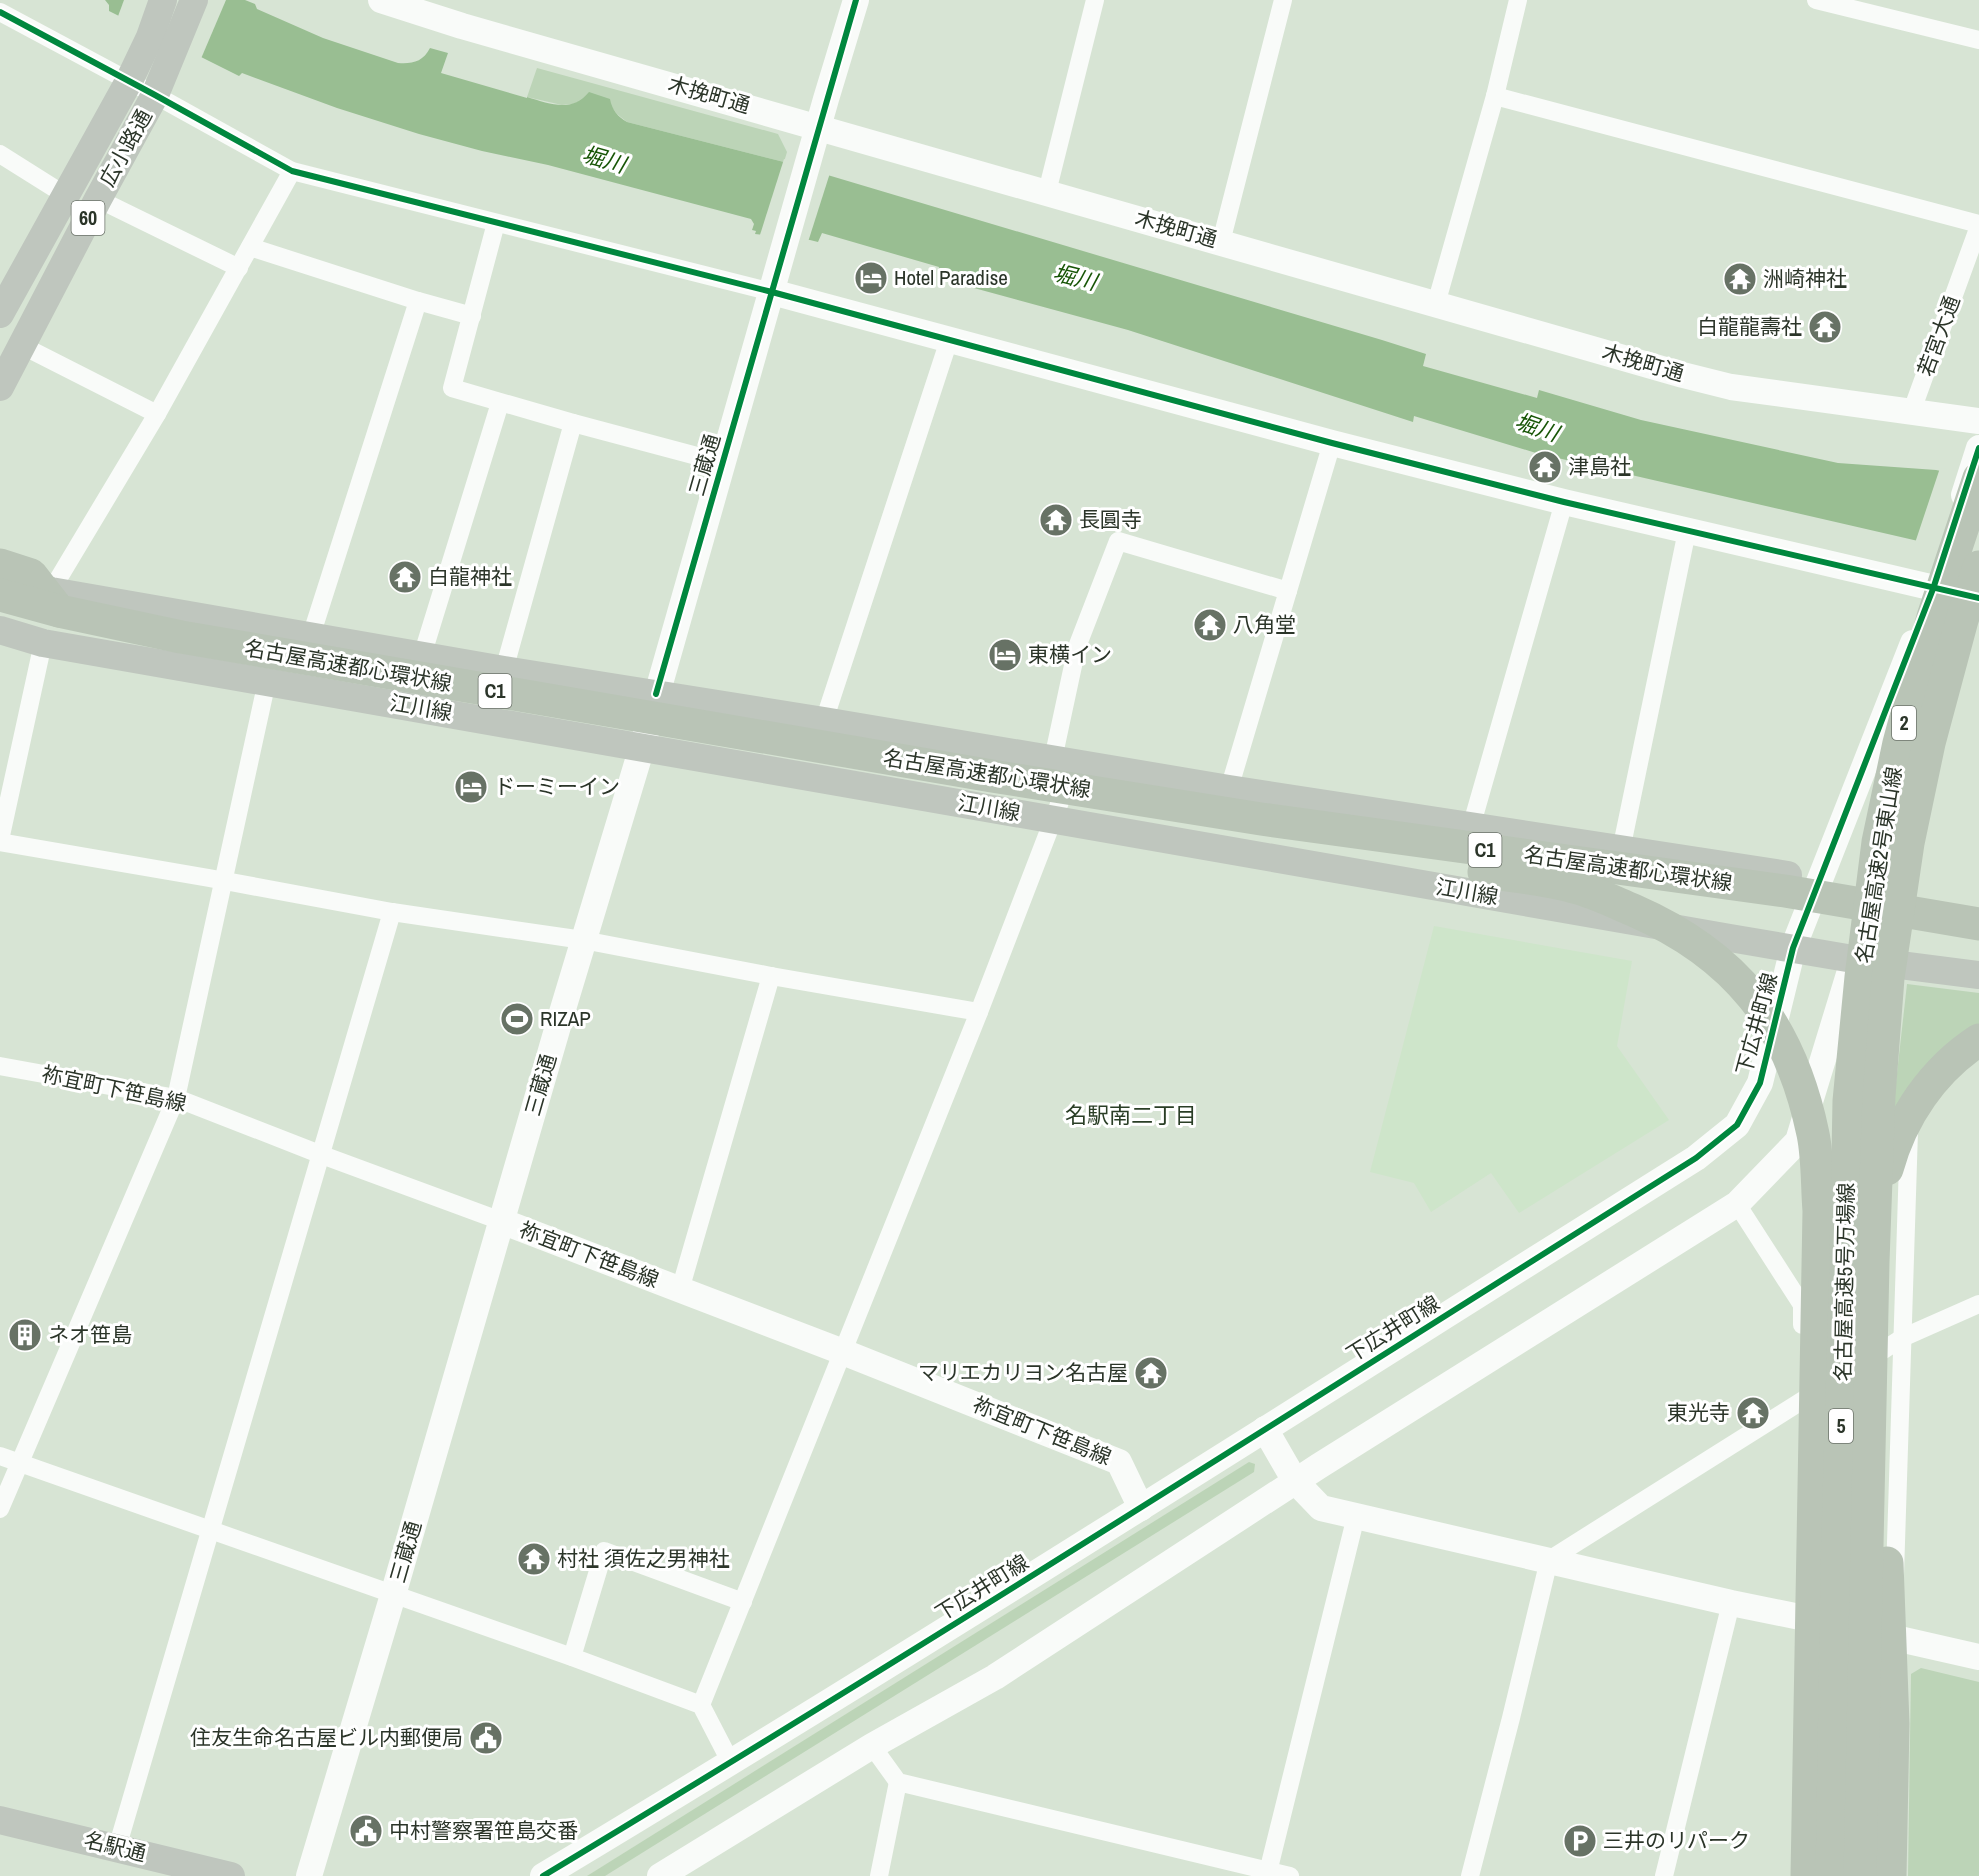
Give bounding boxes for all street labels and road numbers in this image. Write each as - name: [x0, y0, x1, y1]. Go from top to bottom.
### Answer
- street label: 木挽町通: [665, 69, 754, 120]
- street label: 広小路通: [93, 104, 159, 192]
- road number: 60: [72, 201, 104, 235]
- street label: 木挽町通: [1132, 203, 1221, 254]
- street label: 若宮大通: [1911, 291, 1967, 380]
- street label: 木挽町通: [1599, 337, 1688, 388]
- street label: 三蔵通: [682, 431, 727, 499]
- street label: 名古屋高速都心環状線: [242, 633, 454, 698]
- road number: C1: [478, 674, 512, 708]
- street label: 江川線: [388, 688, 455, 727]
- road number: 2: [1892, 706, 1916, 740]
- street label: 名古屋高速都心環状線: [881, 743, 1093, 804]
- street label: 名古屋高速2号東山線: [1849, 765, 1908, 965]
- street label: 江川線: [956, 788, 1023, 827]
- road number: C1: [1468, 833, 1502, 867]
- street label: 名古屋高速都心環状線: [1522, 840, 1734, 897]
- street label: 江川線: [1434, 872, 1501, 911]
- street label: 下広井町線: [1729, 969, 1784, 1078]
- street label: 三蔵通: [518, 1051, 563, 1119]
- street label: 祢宜町下笹島線: [39, 1059, 189, 1118]
- street label: 名古屋高速5号万場線: [1828, 1182, 1861, 1382]
- street label: 祢宜町下笹島線: [515, 1215, 663, 1294]
- street label: 下広井町線: [1341, 1288, 1445, 1369]
- street label: 祢宜町下笹島線: [969, 1390, 1116, 1472]
- road number: 5: [1829, 1409, 1853, 1443]
- street label: 三蔵通: [383, 1518, 428, 1586]
- street label: 下広井町線: [930, 1547, 1034, 1628]
- street label: 名駅通: [81, 1825, 149, 1868]

